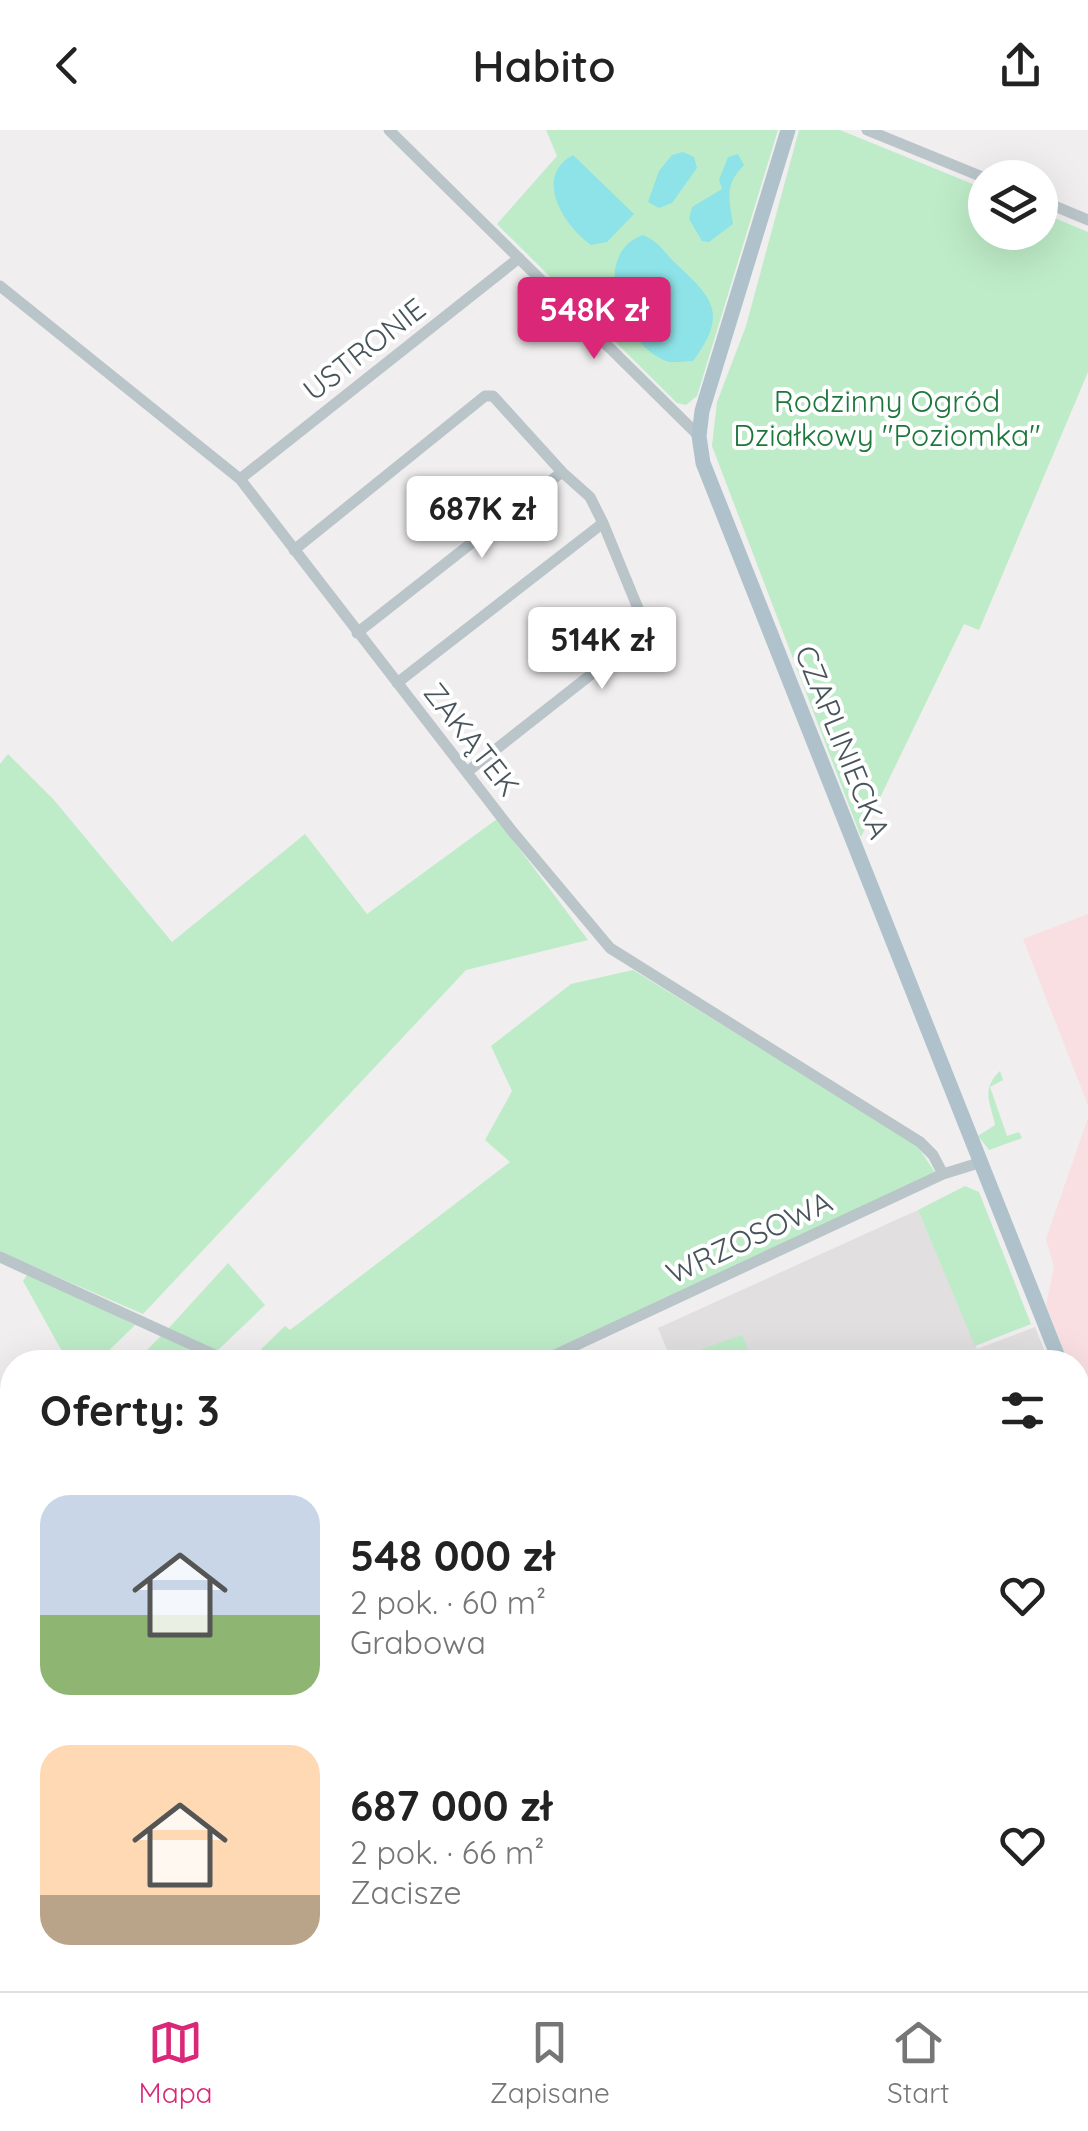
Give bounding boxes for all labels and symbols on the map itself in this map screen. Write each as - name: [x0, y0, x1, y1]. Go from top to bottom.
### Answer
- pin: 548K zł: [502, 277, 686, 362]
- street label: USTRONIE: [295, 289, 433, 409]
- park label: Rodzinny Ogród Działkowy "Poziomka": [733, 382, 1041, 454]
- pin: 687K zł: [390, 476, 574, 561]
- pin: 514K zł: [510, 607, 694, 692]
- street label: CZAPLINIECKA: [787, 640, 899, 844]
- street label: ZAKĄTEK: [416, 675, 528, 803]
- street label: WRZOSOWA: [660, 1182, 838, 1292]

